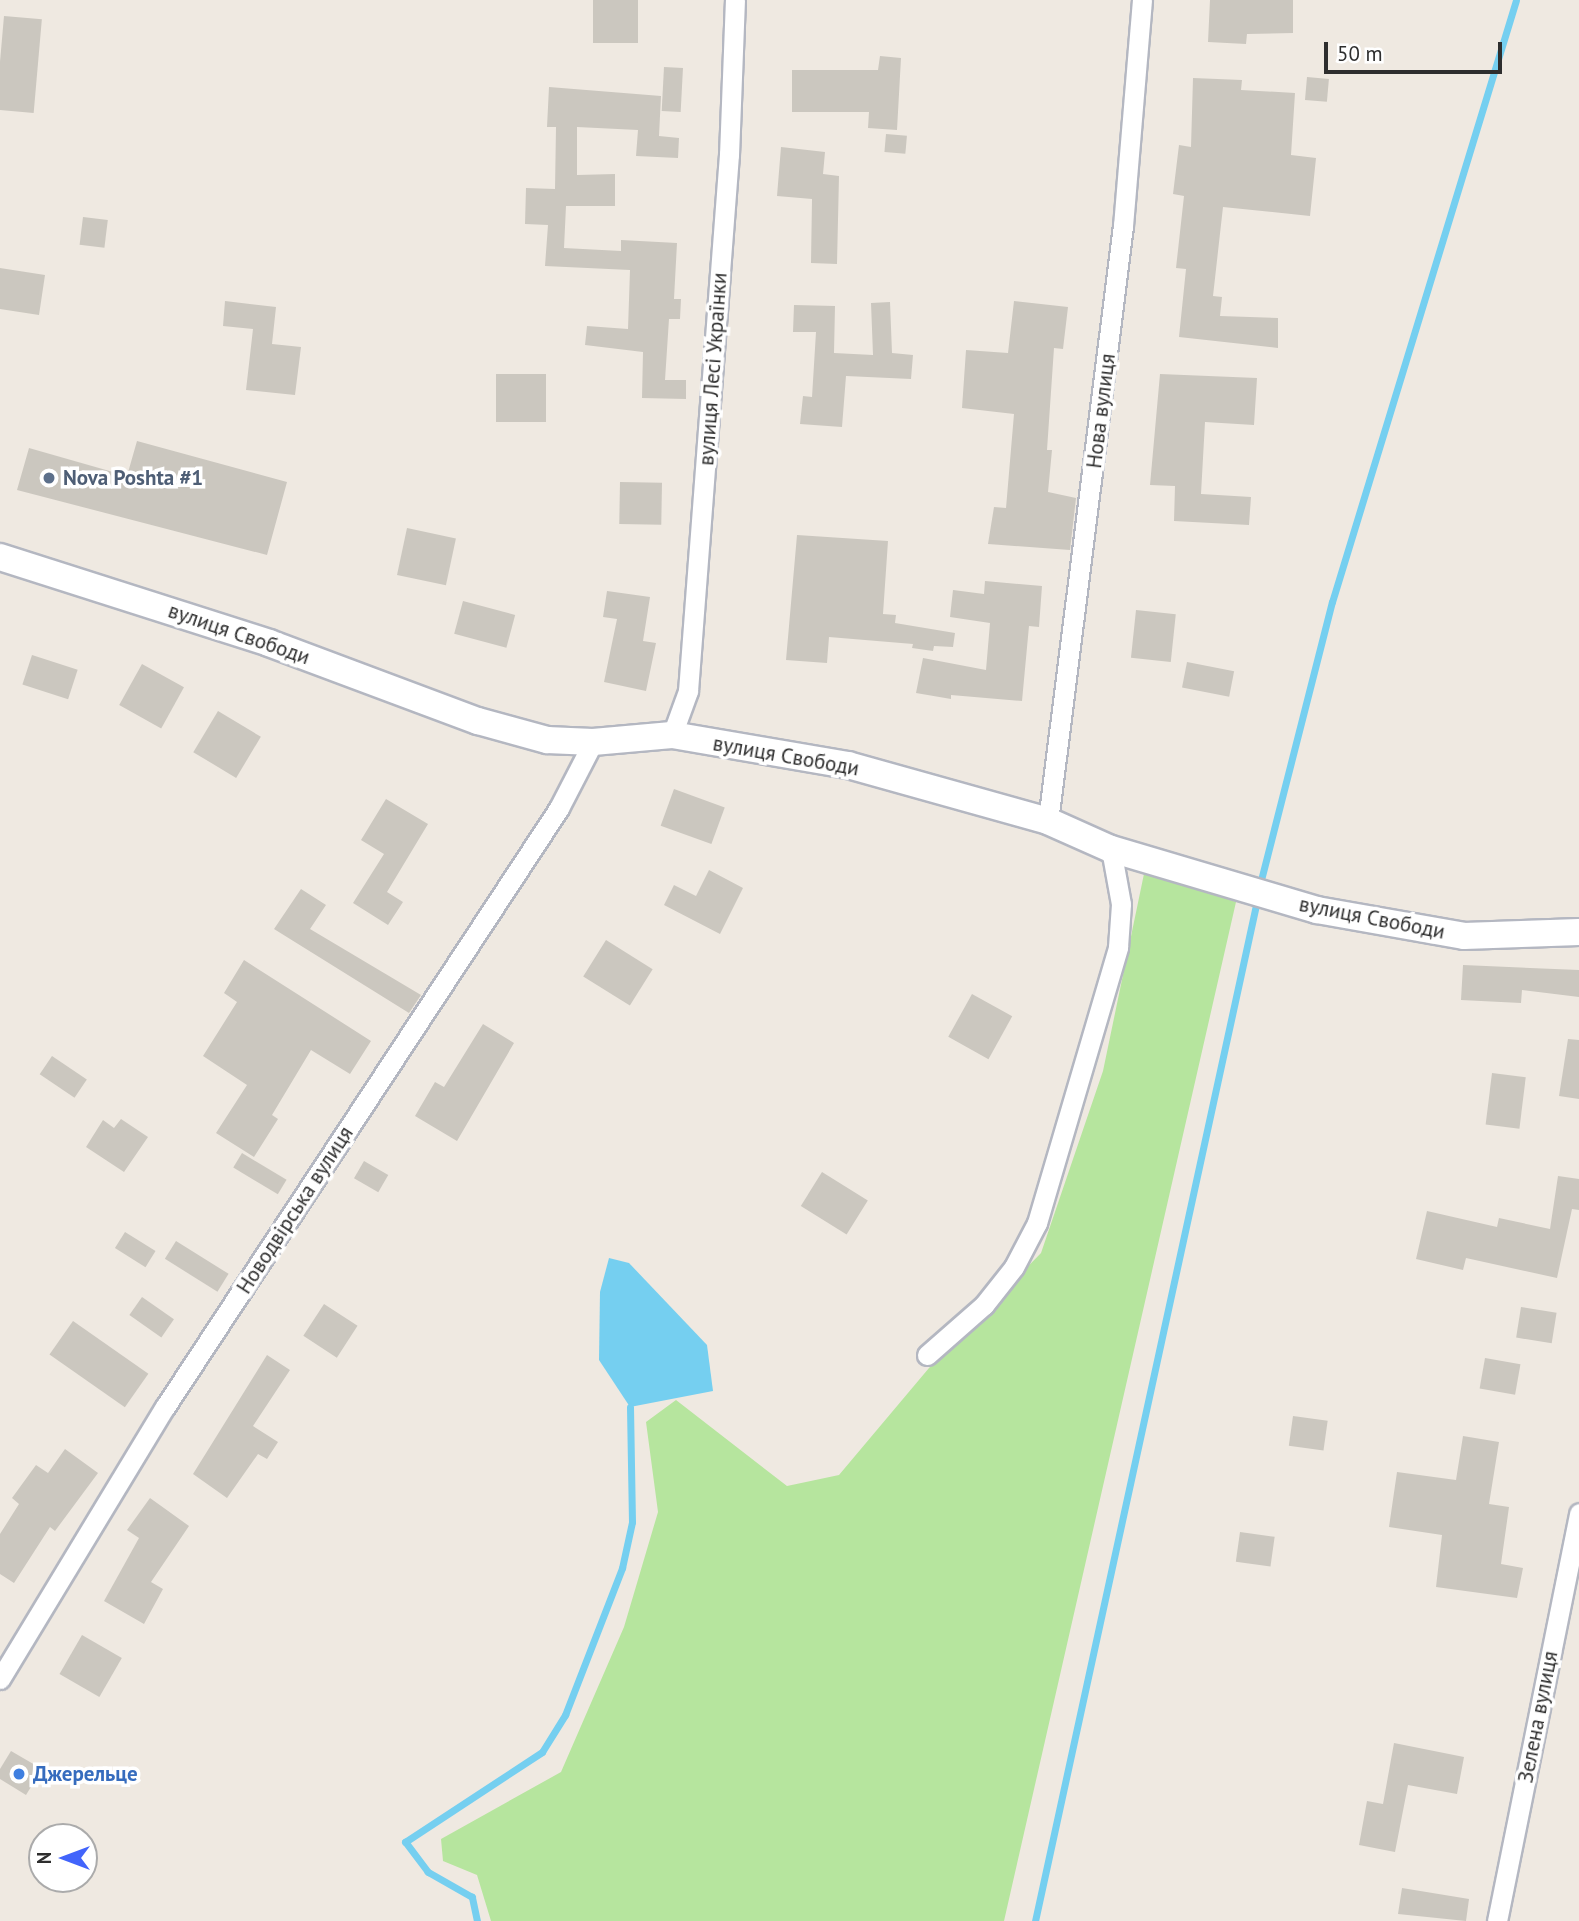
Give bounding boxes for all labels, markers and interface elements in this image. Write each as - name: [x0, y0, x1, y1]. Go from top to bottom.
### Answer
- scale bar: [1327, 28, 1506, 72]
- text: 50 m: [1337, 40, 1383, 67]
- street label: вулиця Лесі Українки: [694, 271, 732, 467]
- street label: Нова вулиця: [1081, 352, 1121, 470]
- place label: Nova Poshta #1: [63, 465, 203, 491]
- marker: Nova Poshta #1: [41, 470, 57, 486]
- street label: вулиця Свободи: [165, 598, 313, 670]
- street label: вулиця Свободи: [711, 731, 861, 781]
- street label: вулиця Свободи: [1297, 892, 1447, 944]
- street label: Новодвірська вулиця: [231, 1122, 359, 1298]
- street label: Зелена вулиця: [1513, 1649, 1563, 1785]
- place label: Джерельце: [33, 1761, 138, 1787]
- marker: Джерельце: [11, 1766, 27, 1782]
- north arrow: [28, 1823, 98, 1893]
- text: N: [32, 1852, 56, 1864]

